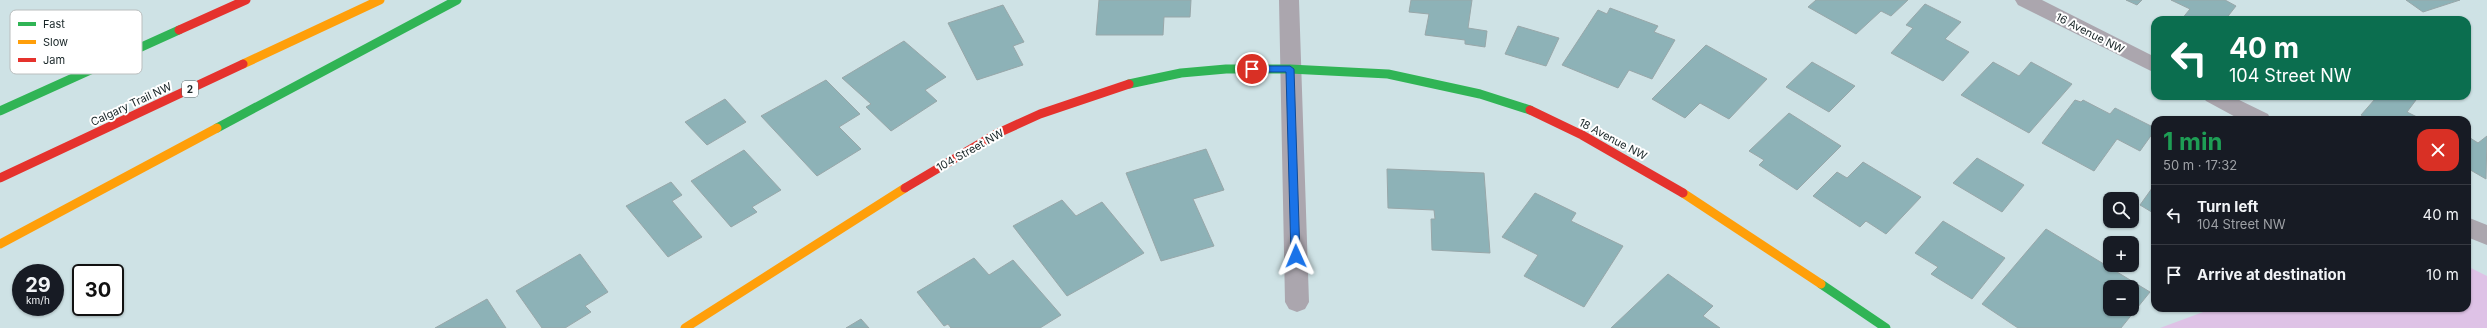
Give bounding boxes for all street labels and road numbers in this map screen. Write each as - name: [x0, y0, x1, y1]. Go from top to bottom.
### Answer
- street label: 16 Avenue NW: [2053, 10, 2127, 56]
- street label: Calgary Trail NW: [88, 79, 174, 129]
- road number: 2: [182, 81, 198, 97]
- street label: 18 Avenue NW: [1576, 115, 1650, 163]
- street label: 104 Street NW: [934, 126, 1006, 174]

